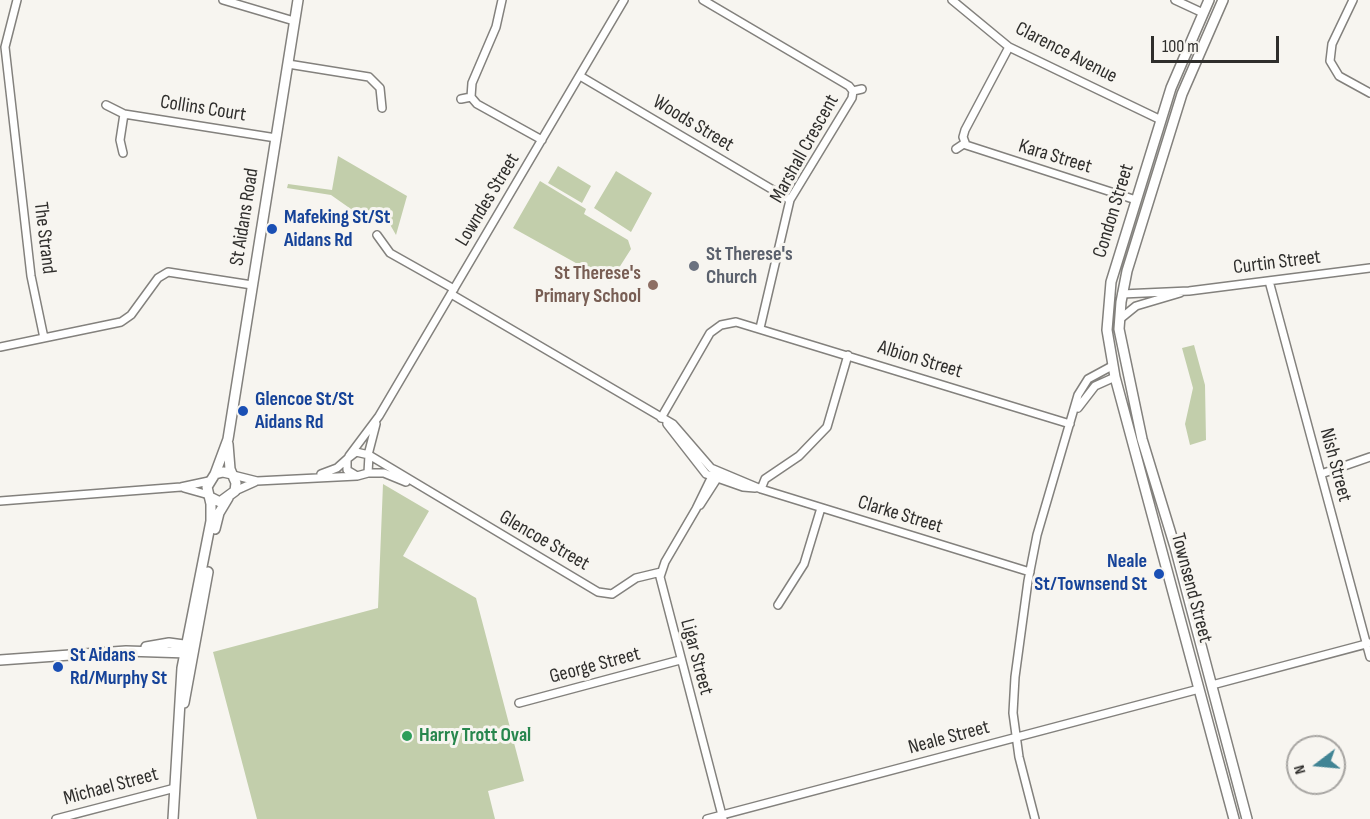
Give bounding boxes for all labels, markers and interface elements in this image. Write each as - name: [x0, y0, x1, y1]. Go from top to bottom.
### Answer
- street label: Clarence Avenue: [1011, 17, 1121, 89]
- scale bar: [1154, 24, 1282, 62]
- text: 100 m: [1162, 36, 1199, 57]
- street label: Collins Court: [158, 90, 248, 128]
- street label: Woods Street: [648, 90, 738, 158]
- street label: Marshall Crescent: [765, 91, 845, 207]
- street label: Kara Street: [1016, 135, 1094, 179]
- street label: Lowndes Street: [451, 149, 525, 251]
- street label: Condon Street: [1088, 161, 1140, 261]
- street label: St Aidans Road: [225, 167, 265, 267]
- street label: The Strand: [28, 201, 60, 275]
- place label: Mafeking St/St Aidans Rd: [284, 206, 390, 253]
- marker: Mafeking St/St Aidans Rd: [265, 222, 279, 236]
- place label: St Therese's Church: [706, 243, 793, 290]
- street label: Curtin Street: [1232, 246, 1322, 280]
- marker: St Therese's Church: [687, 259, 701, 273]
- place label: St Therese's Primary School: [535, 262, 641, 309]
- marker: St Therese's Primary School: [646, 278, 660, 292]
- street label: Albion Street: [875, 336, 965, 384]
- place label: Glencoe St/St Aidans Rd: [255, 388, 354, 435]
- marker: Glencoe St/St Aidans Rd: [236, 404, 250, 418]
- street label: Nish Street: [1314, 426, 1356, 504]
- street label: Clarke Street: [855, 491, 945, 539]
- street label: Glencoe Street: [495, 506, 593, 576]
- street label: Townsend Street: [1165, 531, 1217, 645]
- place label: Neale St/Townsend St: [1034, 550, 1147, 597]
- marker: Neale St/Townsend St: [1152, 567, 1166, 581]
- street label: Ligar Street: [674, 616, 718, 698]
- street label: George Street: [547, 642, 643, 690]
- place label: St Aidans Rd/Murphy St: [70, 644, 167, 691]
- marker: St Aidans Rd/Murphy St: [51, 660, 65, 674]
- street label: Neale Street: [906, 716, 992, 760]
- place label: Harry Trott Oval: [419, 724, 531, 748]
- marker: Harry Trott Oval: [400, 729, 414, 743]
- north arrow: [1286, 735, 1346, 795]
- street label: Michael Street: [61, 763, 161, 811]
- text: N: [1290, 763, 1310, 776]

